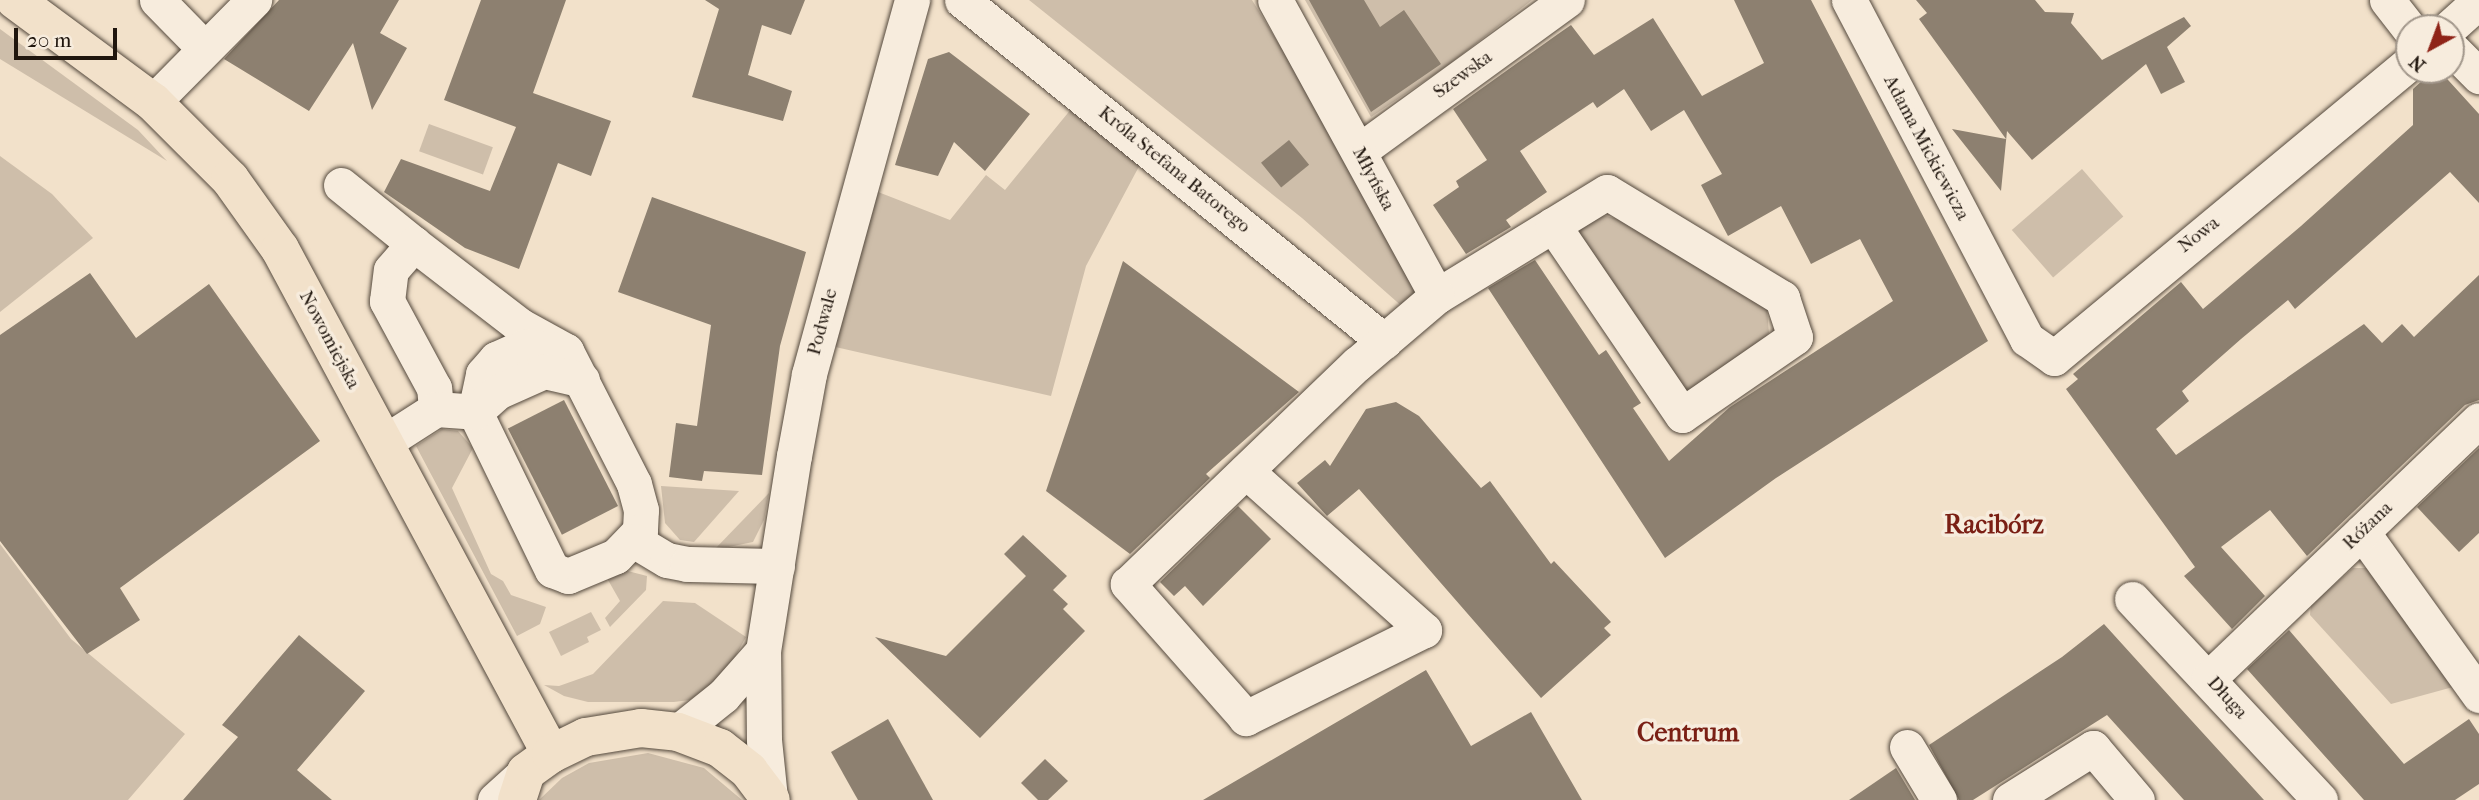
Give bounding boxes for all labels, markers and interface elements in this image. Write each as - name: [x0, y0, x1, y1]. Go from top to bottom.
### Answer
- scale bar: [18, 14, 121, 58]
- north arrow: [2395, 14, 2465, 84]
- text: 20 m: [27, 28, 71, 52]
- street label: Szewska: [1429, 46, 1497, 104]
- text: N: [2405, 50, 2430, 76]
- street label: Adama Mickiewicza: [1878, 72, 1974, 224]
- street label: Króla Stefana Batorego: [1093, 102, 1255, 238]
- street label: Młyńska: [1347, 143, 1399, 215]
- street label: Nowa: [2174, 212, 2224, 258]
- street label: Podwale: [803, 286, 843, 358]
- street label: Nowomiejska: [294, 287, 364, 393]
- street label: Różana: [2338, 497, 2398, 555]
- district label: Racibórz: [1944, 509, 2044, 541]
- street label: Długa: [2202, 672, 2252, 724]
- district label: Centrum: [1637, 717, 1739, 749]

